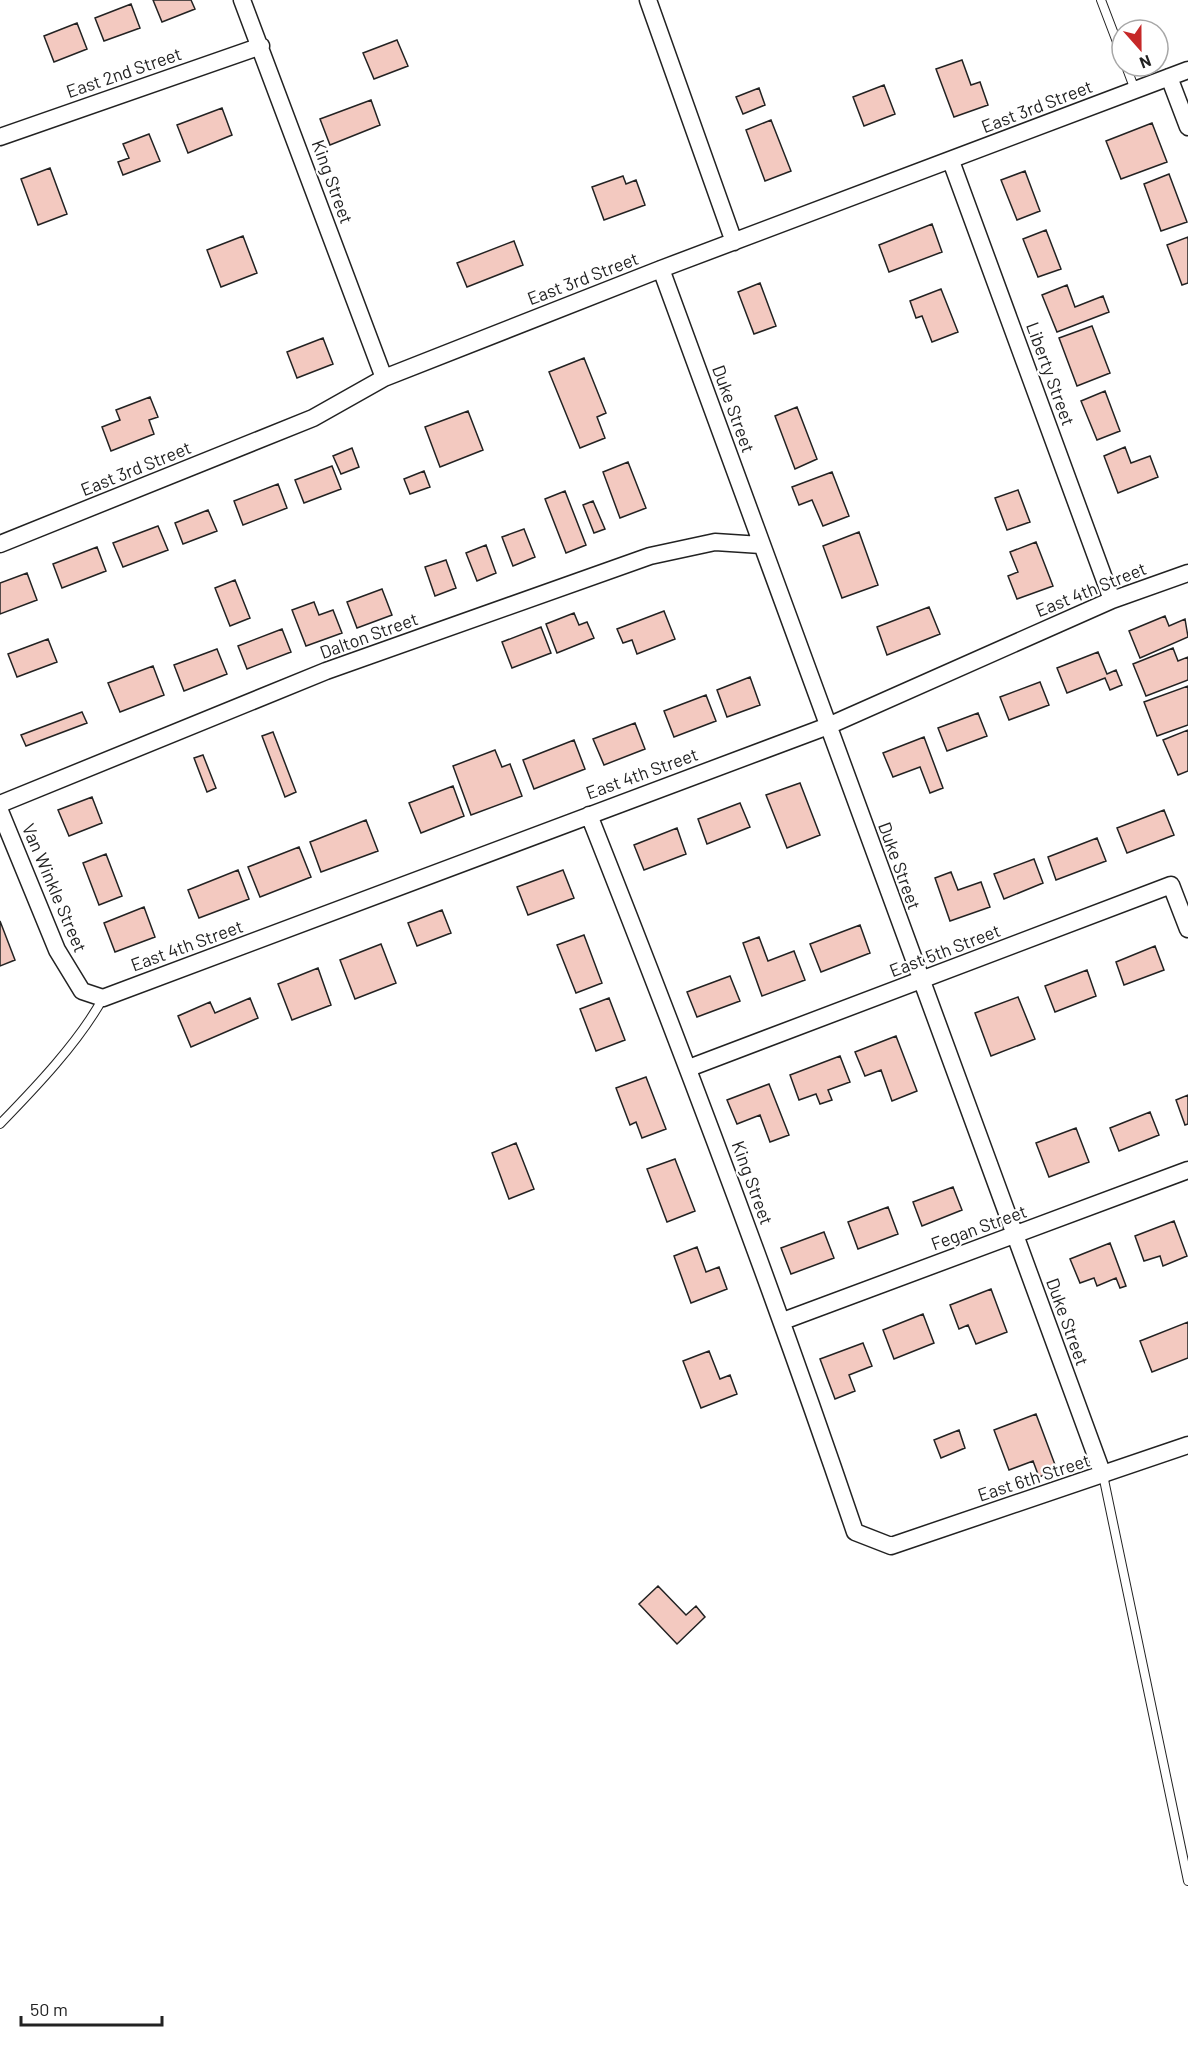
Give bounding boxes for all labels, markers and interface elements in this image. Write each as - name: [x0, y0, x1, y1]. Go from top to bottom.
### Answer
- north arrow: [1110, 18, 1170, 78]
- street label: East 2nd Street: [63, 42, 184, 102]
- text: N: [1137, 52, 1154, 73]
- street label: East 3rd Street: [978, 75, 1095, 137]
- street label: King Street: [308, 137, 358, 227]
- street label: East 3rd Street: [524, 247, 641, 309]
- street label: Liberty Street: [1022, 319, 1080, 428]
- street label: Duke Street: [708, 362, 760, 455]
- street label: East 3rd Street: [77, 436, 194, 500]
- street label: East 4th Street: [1032, 557, 1149, 621]
- street label: Dalton Street: [317, 607, 421, 663]
- street label: East 4th Street: [583, 743, 701, 804]
- street label: Duke Street: [874, 819, 926, 912]
- street label: Van Winkle Street: [18, 820, 92, 955]
- street label: East 4th Street: [128, 915, 246, 976]
- street label: East 5th Street: [886, 919, 1003, 981]
- street label: King Street: [728, 1138, 778, 1228]
- street label: Fegan Street: [928, 1200, 1030, 1255]
- street label: Duke Street: [1042, 1275, 1094, 1368]
- street label: East 6th Street: [975, 1448, 1093, 1506]
- scale bar: [21, 1989, 162, 2027]
- text: 50 m: [30, 1998, 68, 2020]

